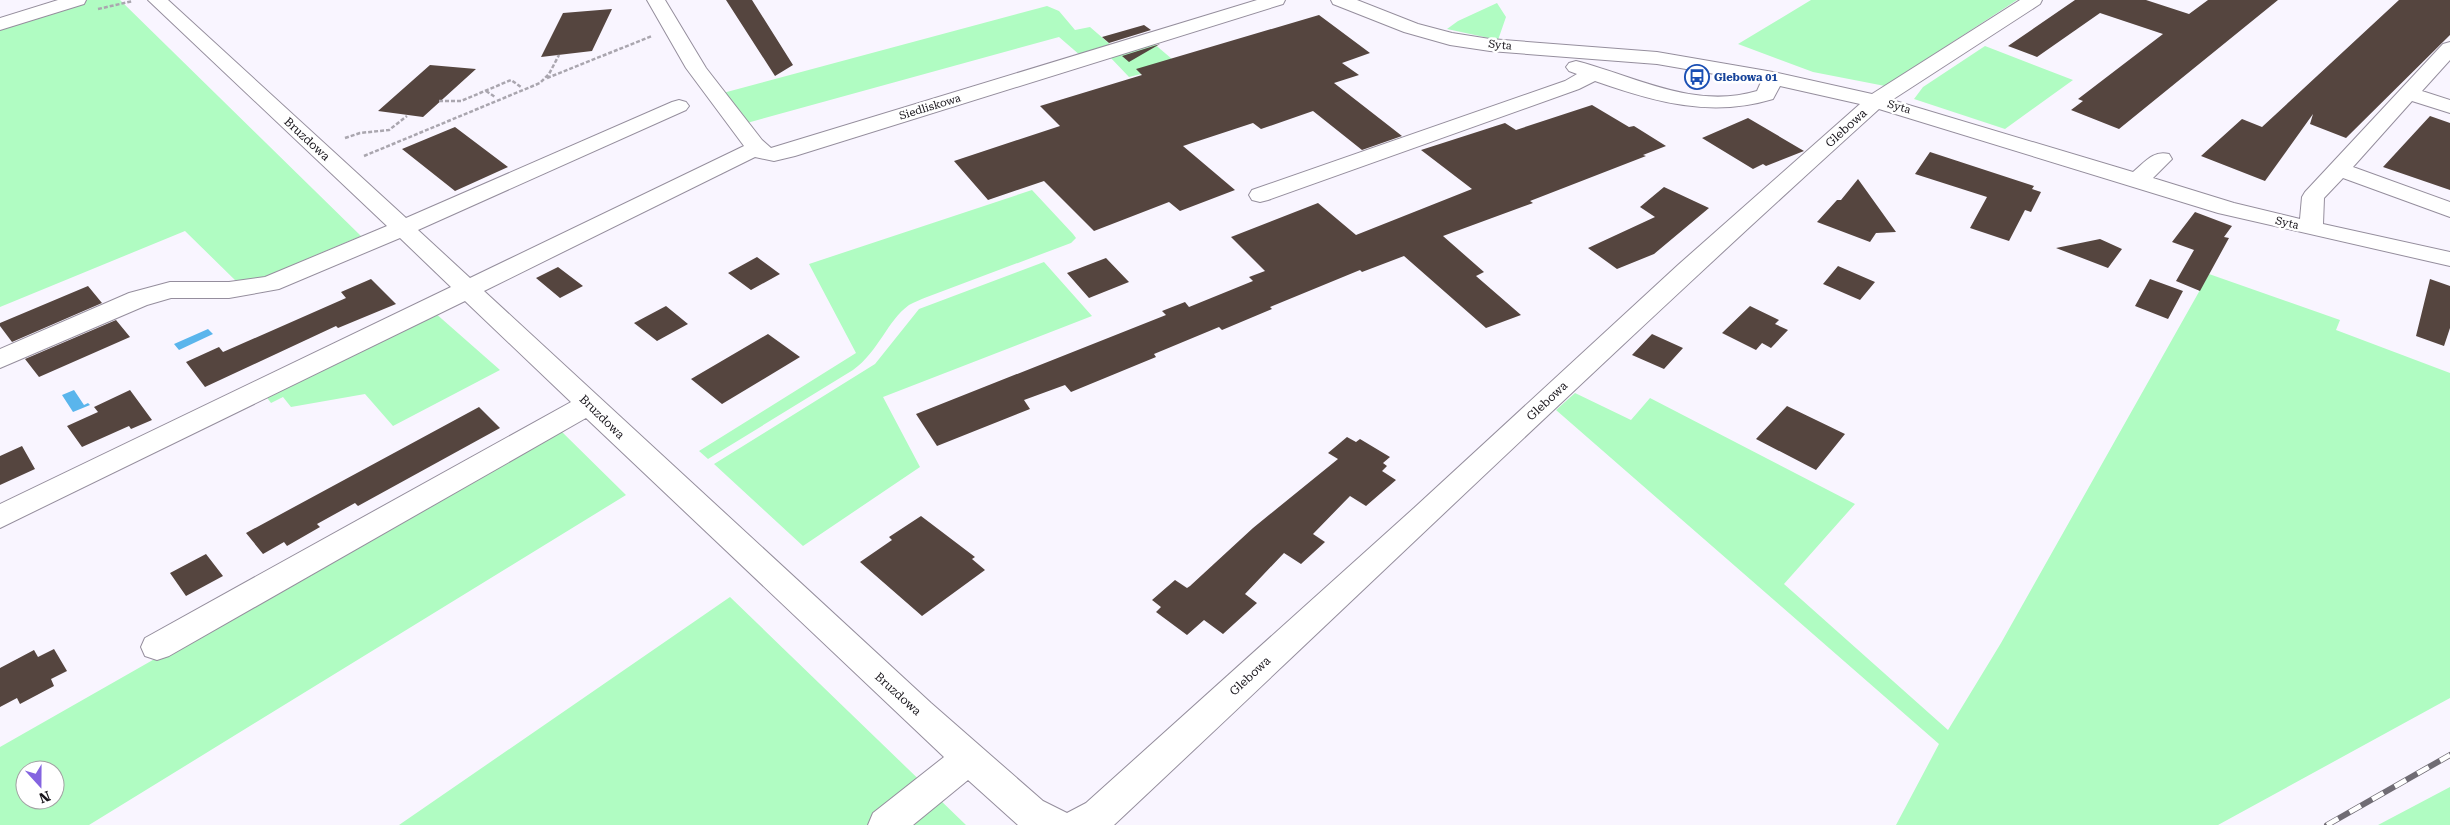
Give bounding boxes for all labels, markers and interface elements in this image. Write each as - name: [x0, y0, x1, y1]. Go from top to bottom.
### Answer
- street label: Syta: [1488, 37, 1512, 53]
- bus stop icon: Glebowa 01: [1684, 64, 1710, 90]
- place label: Glebowa 01: [1714, 71, 1778, 84]
- street label: Siedliskowa: [898, 91, 962, 123]
- street label: Syta: [1886, 98, 1912, 117]
- street label: Glebowa: [1823, 106, 1870, 150]
- street label: Bruzdowa: [281, 114, 333, 164]
- street label: Syta: [2274, 214, 2300, 232]
- street label: Glebowa: [1524, 378, 1571, 423]
- street label: Bruzdowa: [577, 392, 628, 442]
- street label: Glebowa: [1227, 653, 1274, 698]
- street label: Bruzdowa: [872, 670, 924, 719]
- north arrow: [15, 760, 65, 810]
- text: N: [37, 788, 53, 807]

